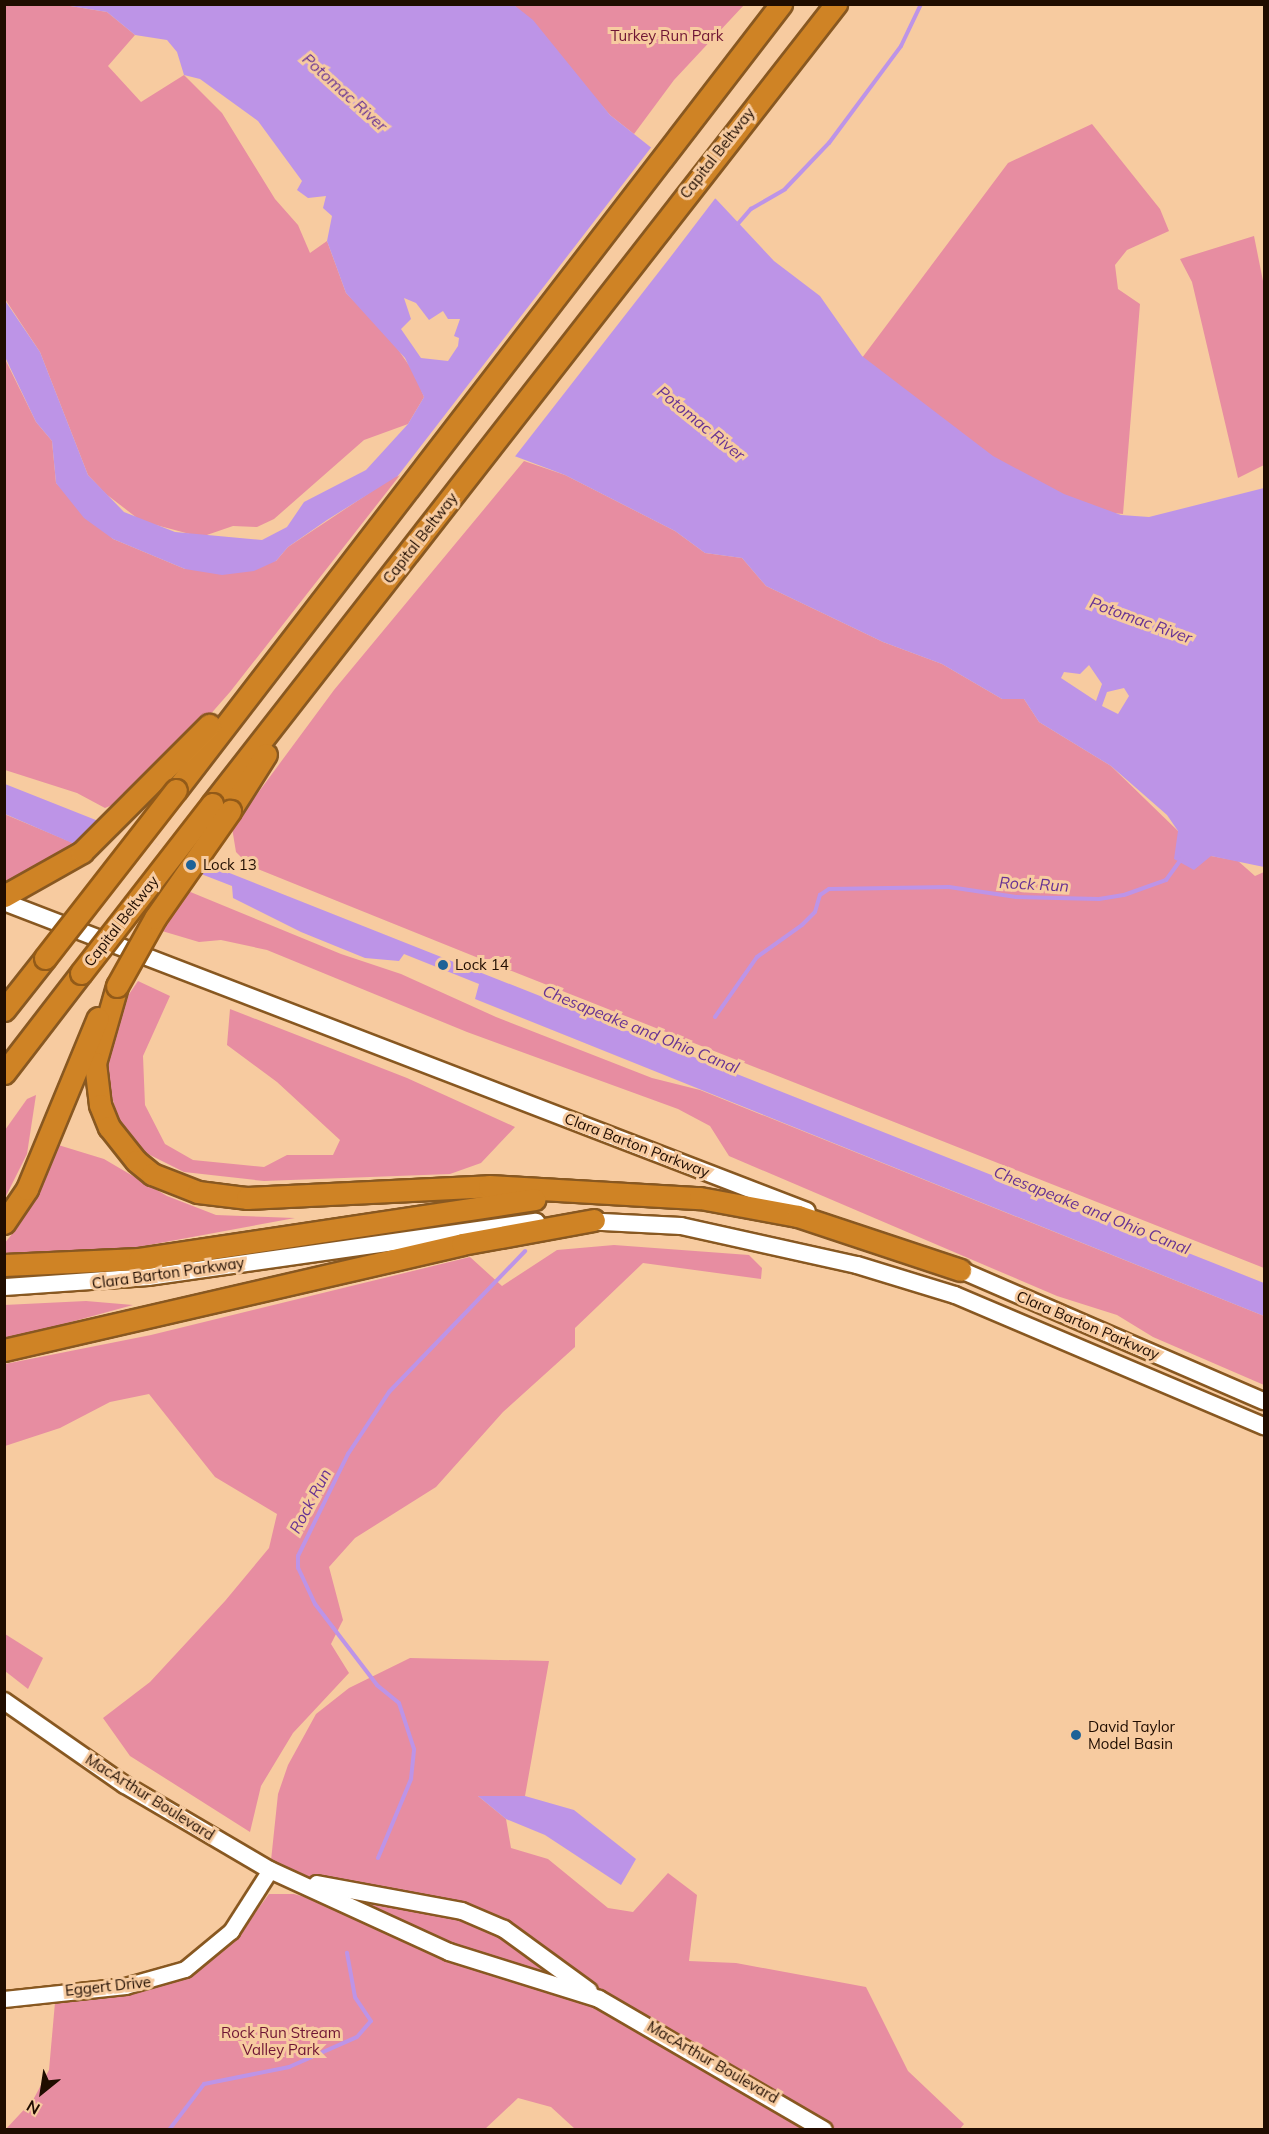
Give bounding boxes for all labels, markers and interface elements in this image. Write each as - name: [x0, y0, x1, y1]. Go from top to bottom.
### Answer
- park label: Turkey Run Park: [611, 27, 723, 45]
- water label: Potomac River: [299, 49, 391, 135]
- street label: Capital Beltway: [676, 104, 758, 202]
- water label: Potomac River: [653, 382, 749, 464]
- street label: Capital Beltway: [379, 489, 461, 587]
- water label: Potomac River: [1087, 593, 1195, 647]
- place label: Lock 13: [203, 856, 257, 874]
- marker: Lock 13: [184, 858, 198, 872]
- street label: Capital Beltway: [80, 872, 162, 970]
- water label: Rock Run: [999, 873, 1069, 895]
- place label: Lock 14: [455, 956, 509, 974]
- marker: Lock 14: [436, 958, 450, 972]
- water label: Chesapeake and Ohio Canal: [540, 981, 742, 1077]
- street label: Clara Barton Parkway: [562, 1109, 712, 1181]
- water label: Chesapeake and Ohio Canal: [991, 1162, 1193, 1258]
- street label: Clara Barton Parkway: [91, 1253, 245, 1293]
- street label: Clara Barton Parkway: [1014, 1287, 1162, 1363]
- water label: Rock Run: [285, 1466, 335, 1536]
- place label: David Taylor Model Basin: [1088, 1717, 1175, 1752]
- marker: David Taylor Model Basin: [1069, 1728, 1083, 1742]
- street label: MacArthur Boulevard: [82, 1750, 218, 1844]
- street label: Eggert Drive: [64, 1973, 152, 1999]
- street label: MacArthur Boulevard: [644, 2017, 782, 2107]
- park label: Rock Run Stream Valley Park: [221, 2023, 341, 2058]
- north arrow: [12, 2062, 72, 2122]
- text: N: [23, 2096, 43, 2119]

